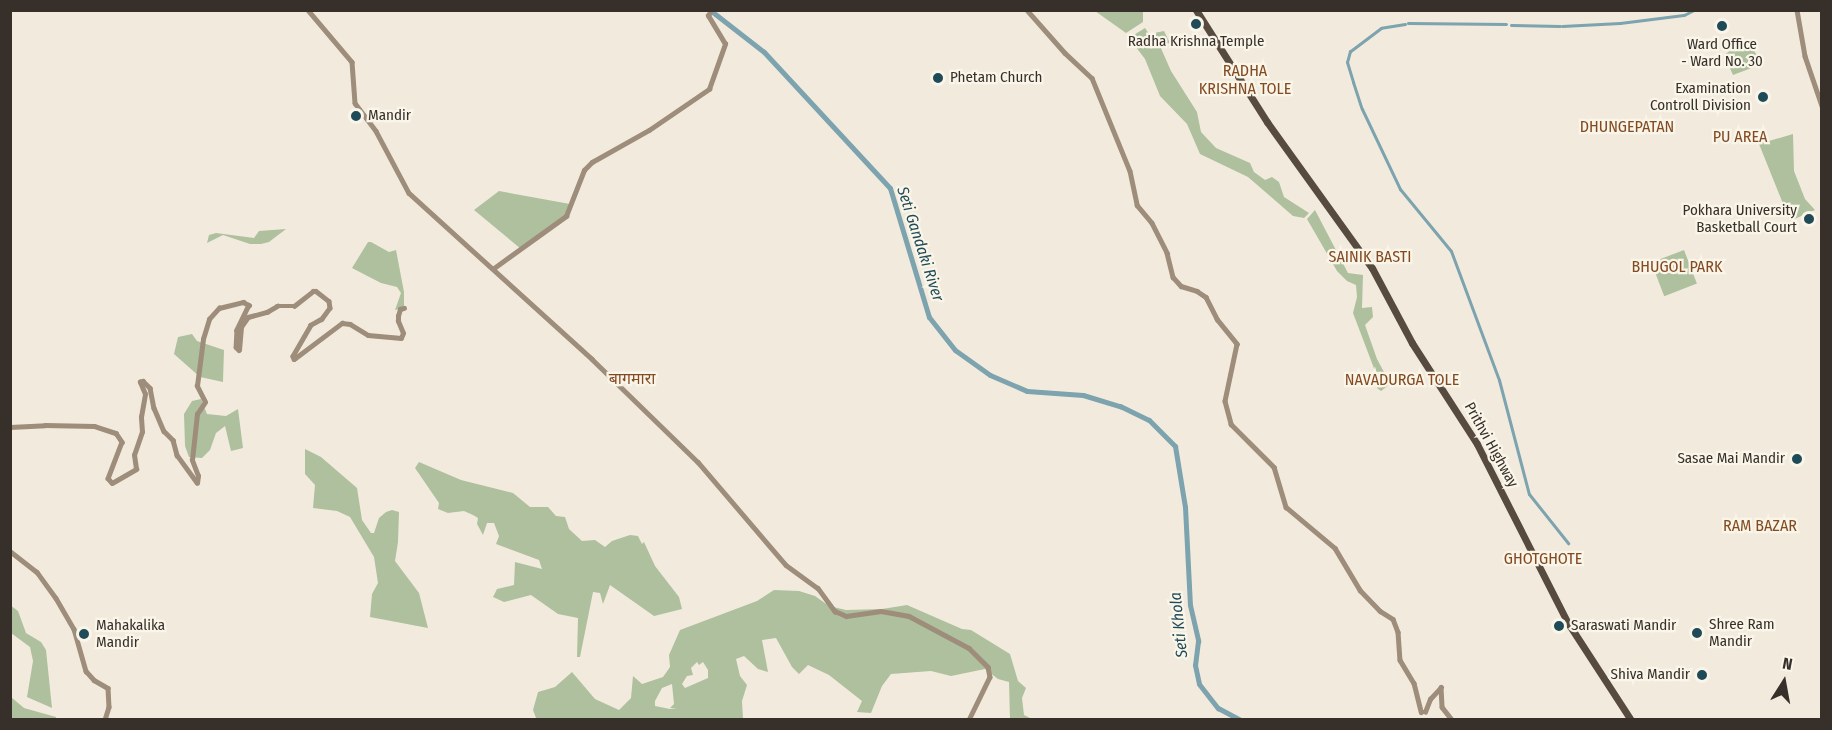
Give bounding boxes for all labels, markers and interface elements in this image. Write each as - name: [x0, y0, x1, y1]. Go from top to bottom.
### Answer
- marker: Radha Krishna Temple: [1189, 17, 1203, 31]
- marker: Ward Office - Ward No. 30: [1715, 19, 1729, 33]
- place label: Radha Krishna Temple: [1128, 33, 1264, 51]
- place label: Ward Office - Ward No. 30: [1681, 35, 1763, 70]
- district label: RADHA KRISHNA TOLE: [1190, 61, 1300, 99]
- place label: Phetam Church: [950, 69, 1042, 87]
- marker: Phetam Church: [931, 71, 945, 85]
- place label: Examination Controll Division: [1650, 79, 1751, 114]
- marker: Examination Controll Division: [1756, 90, 1770, 104]
- place label: Mandir: [368, 107, 411, 125]
- marker: Mandir: [349, 109, 363, 123]
- district label: DHUNGEPATAN: [1571, 117, 1683, 137]
- district label: PU AREA: [1707, 127, 1773, 147]
- water label: Seti Gandaki River: [892, 184, 948, 304]
- place label: Pokhara University Basketball Court: [1683, 201, 1797, 236]
- marker: Pokhara University Basketball Court: [1802, 212, 1816, 226]
- district label: SAINIK BASTI: [1320, 247, 1420, 267]
- district label: BHUGOL PARK: [1623, 257, 1731, 277]
- district label: बागमारा: [609, 369, 655, 389]
- district label: NAVADURGA TOLE: [1334, 370, 1470, 390]
- street label: Prithvi Highway: [1460, 399, 1522, 491]
- place label: Sasae Mai Mandir: [1677, 450, 1785, 468]
- marker: Sasae Mai Mandir: [1790, 452, 1804, 466]
- district label: RAM BAZAR: [1716, 516, 1804, 536]
- district label: GHOTGHOTE: [1497, 549, 1589, 569]
- water label: Seti Khola: [1166, 591, 1192, 659]
- place label: Shree Ram Mandir: [1709, 615, 1774, 650]
- place label: Mahakalika Mandir: [96, 616, 165, 651]
- place label: Saraswati Mandir: [1571, 617, 1676, 635]
- marker: Saraswati Mandir: [1552, 619, 1566, 633]
- marker: Shree Ram Mandir: [1690, 626, 1704, 640]
- marker: Mahakalika Mandir: [77, 627, 91, 641]
- north arrow: [1754, 652, 1814, 712]
- text: N: [1781, 654, 1794, 674]
- place label: Shiva Mandir: [1611, 666, 1690, 684]
- marker: Shiva Mandir: [1695, 668, 1709, 682]

